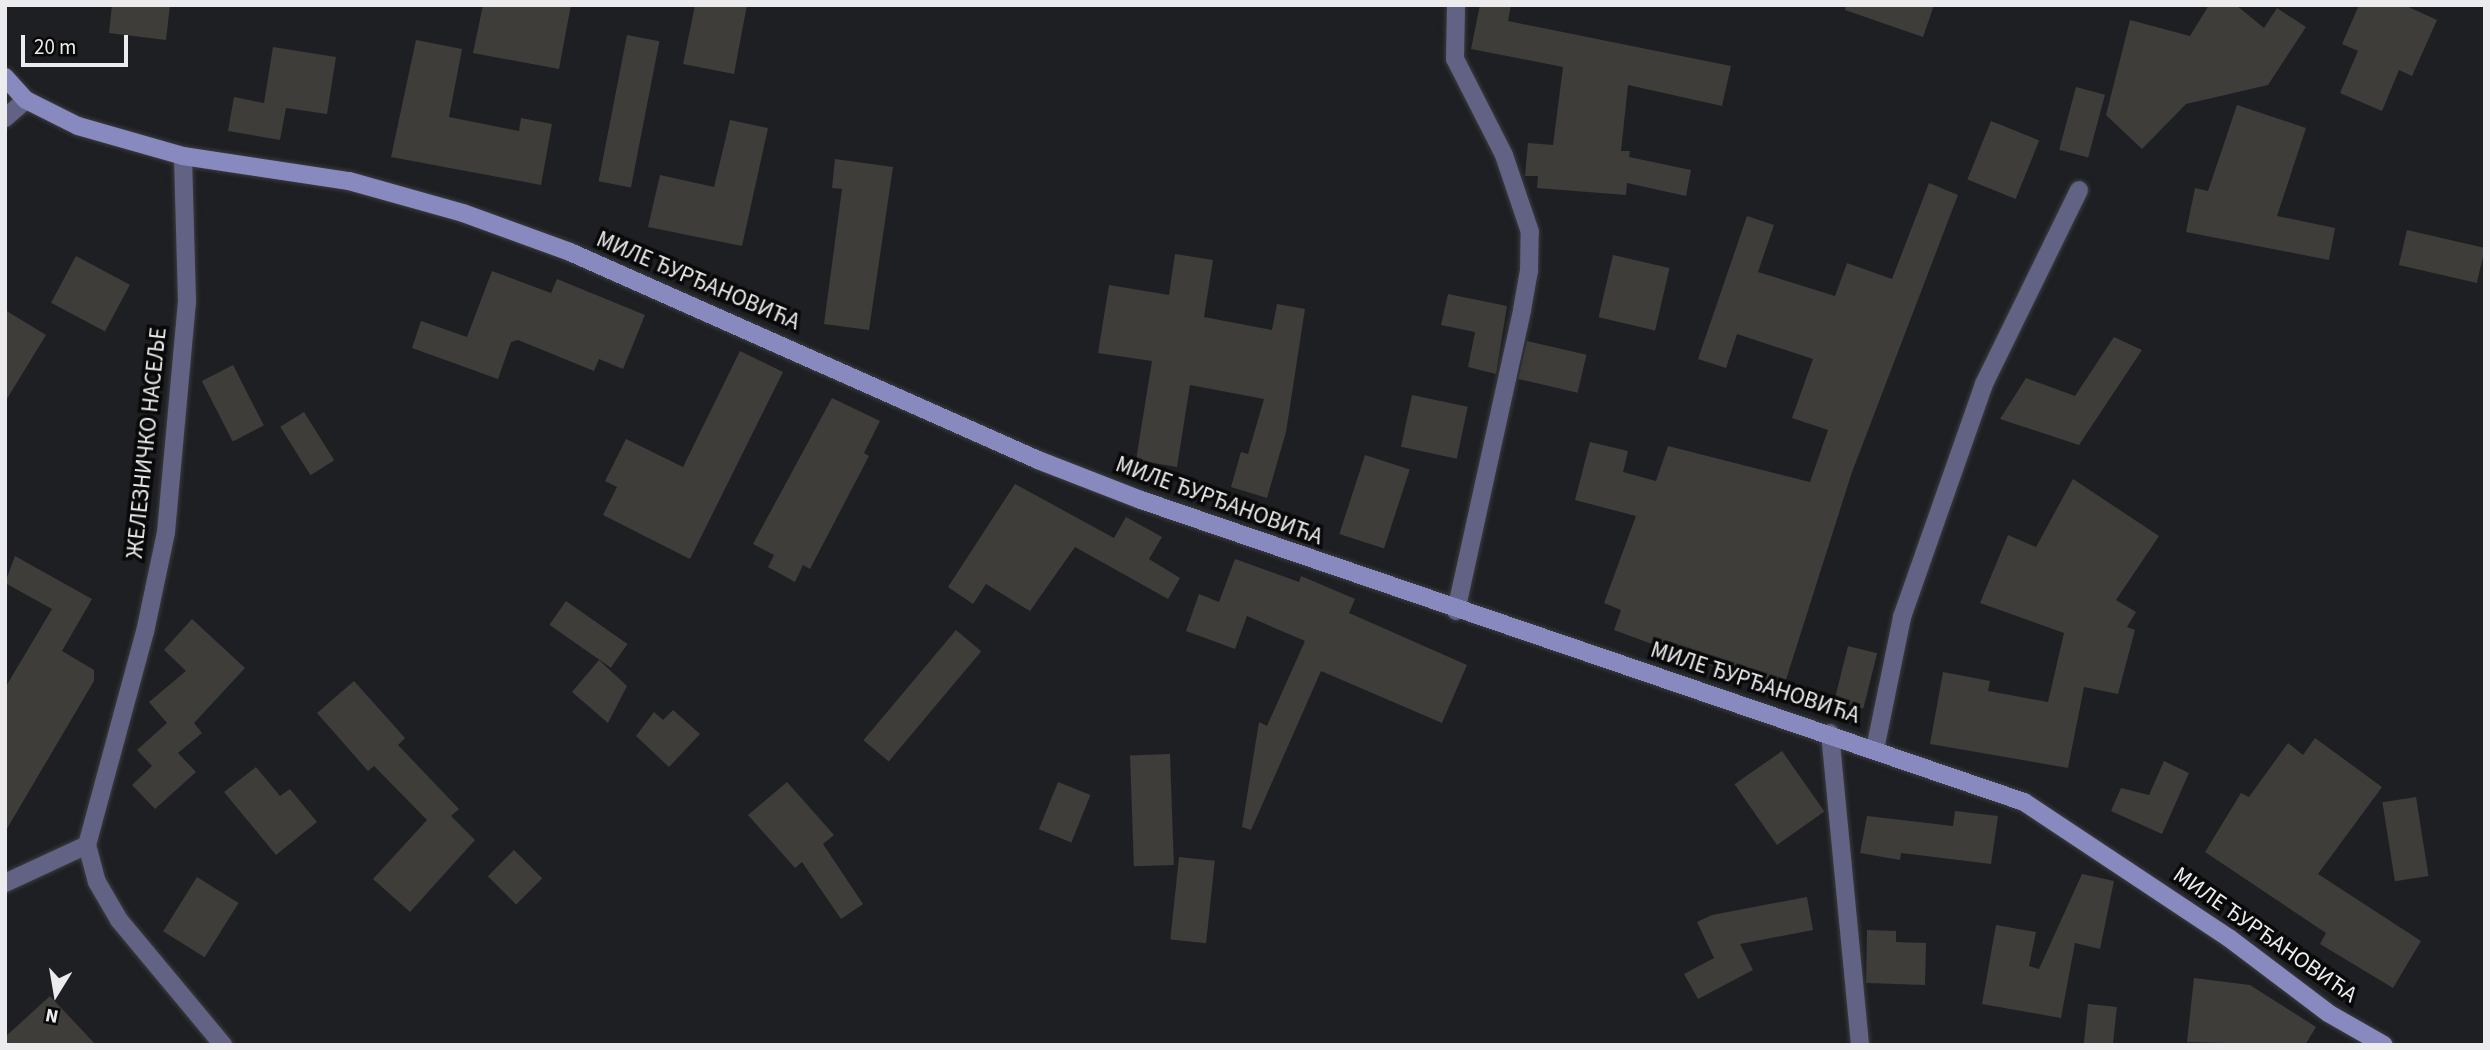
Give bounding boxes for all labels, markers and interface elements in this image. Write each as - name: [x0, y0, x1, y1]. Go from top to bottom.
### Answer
- scale bar: [24, 21, 131, 65]
- text: 20 m: [34, 32, 76, 62]
- street label: МИЛЕ ЂУРЂАНОВИЋА: [592, 226, 804, 336]
- street label: ЖЕЛЕЗНИЧКО НАСЕЉЕ: [121, 326, 173, 560]
- street label: МИЛЕ ЂУРЂАНОВИЋА: [1112, 451, 1326, 551]
- street label: МИЛЕ ЂУРЂАНОВИЋА: [1647, 636, 1863, 730]
- street label: МИЛЕ ЂУРЂАНОВИЋА: [2168, 861, 2362, 1009]
- north arrow: [21, 959, 91, 1029]
- text: N: [43, 1001, 61, 1030]

